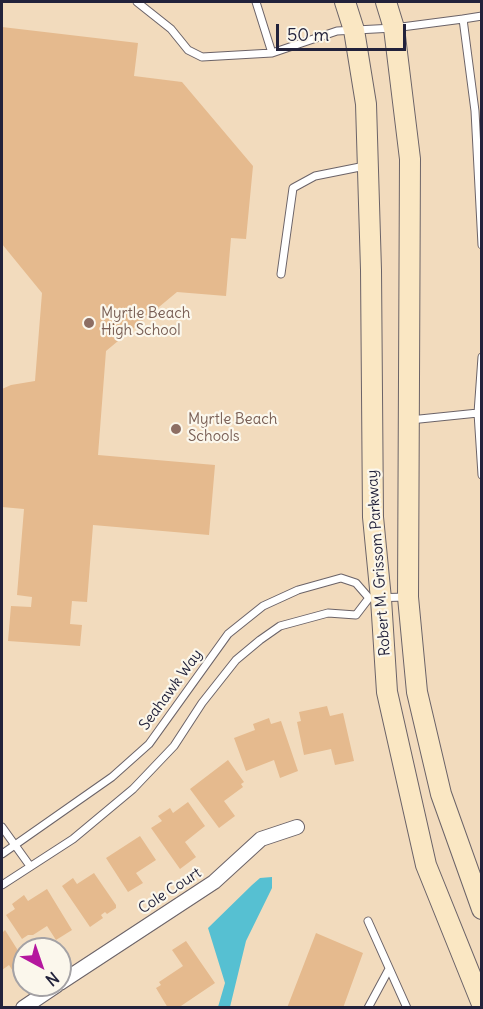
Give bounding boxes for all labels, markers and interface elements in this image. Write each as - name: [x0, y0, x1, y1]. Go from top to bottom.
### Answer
- scale bar: [279, 12, 410, 50]
- text: 50 m: [287, 23, 329, 46]
- place label: Myrtle Beach High School: [101, 305, 190, 340]
- marker: Myrtle Beach High School: [82, 316, 96, 330]
- place label: Myrtle Beach Schools: [188, 411, 277, 446]
- marker: Myrtle Beach Schools: [169, 422, 183, 436]
- street label: Robert M. Grissom Parkway: [364, 469, 394, 657]
- street label: Seahawk Way: [136, 646, 206, 734]
- street label: Cole Court: [135, 864, 205, 918]
- north arrow: [12, 937, 72, 997]
- text: N: [42, 968, 63, 990]

